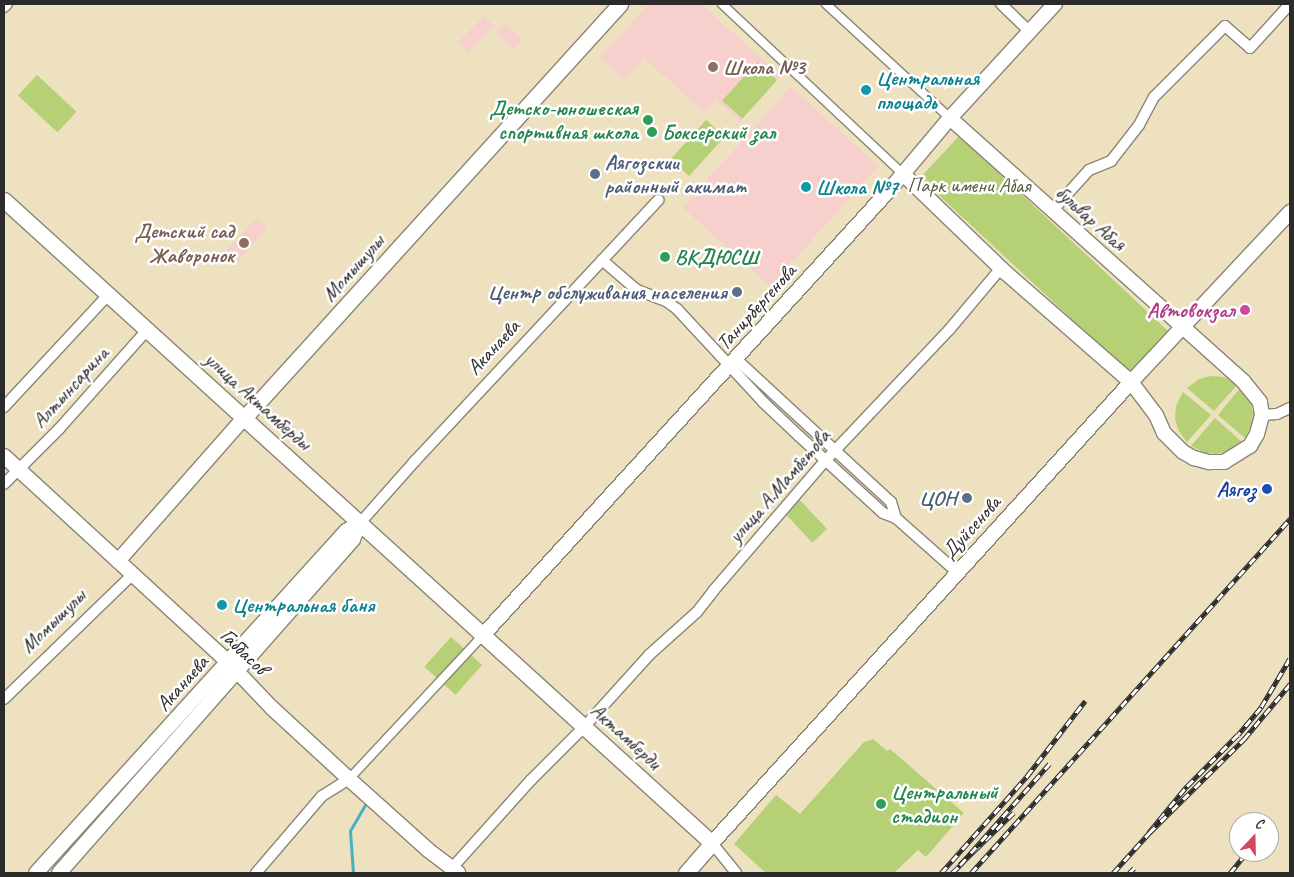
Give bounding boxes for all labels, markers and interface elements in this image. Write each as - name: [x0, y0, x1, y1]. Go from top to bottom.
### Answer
- place label: Школа №3: [723, 54, 805, 80]
- marker: Школа №3: [707, 61, 719, 73]
- place label: Центральная площадь: [876, 65, 979, 115]
- marker: Центральная площадь: [860, 84, 872, 96]
- place label: Детско-юношеская спортивная школа: [489, 95, 638, 145]
- marker: Детско-юношеская спортивная школа: [642, 114, 654, 126]
- place label: Боксерский зал: [662, 119, 776, 145]
- marker: Боксерский зал: [646, 126, 658, 138]
- place label: Аягозскии районный акимат: [605, 149, 746, 199]
- marker: Аягозскии районный акимат: [589, 168, 601, 180]
- park label: Парк имени Абая: [908, 172, 1030, 198]
- place label: Школа №7: [816, 174, 898, 200]
- street label: бульвар Абая: [1051, 180, 1131, 256]
- marker: Школа №7: [800, 181, 812, 193]
- place label: Детский сад Жаворонок: [134, 218, 234, 268]
- street label: Момышулы: [316, 229, 390, 307]
- marker: Детский сад Жаворонок: [238, 237, 250, 249]
- place label: ВКДЮСШ: [675, 244, 758, 270]
- marker: ВКДЮСШ: [659, 251, 671, 263]
- street label: Танирбергенова: [711, 259, 801, 355]
- place label: Центр обслуживания населения: [487, 279, 727, 305]
- marker: Центр обслуживания населения: [731, 286, 743, 298]
- place label: Автовокзал: [1147, 297, 1235, 323]
- marker: Автовокзал: [1239, 304, 1251, 316]
- street label: Аканаева: [461, 314, 525, 380]
- street label: Алтынсарина: [27, 341, 113, 433]
- street label: улица Актамберды: [199, 346, 317, 456]
- street label: улица А.Мамбетова: [723, 424, 835, 548]
- place label: Аягөз: [1217, 476, 1256, 502]
- marker: Аягөз: [1260, 482, 1274, 496]
- place label: ЦОН: [919, 485, 957, 511]
- street label: Дуйсенова: [936, 490, 1006, 564]
- marker: ЦОН: [961, 492, 973, 504]
- street label: Момышулы: [15, 584, 91, 658]
- place label: Центральная баня: [232, 592, 373, 618]
- marker: Центральная баня: [216, 599, 228, 611]
- street label: Габбасов: [215, 622, 273, 680]
- street label: Аканаева: [150, 650, 214, 716]
- street label: Актамберди: [585, 698, 667, 774]
- place label: Центральный стадион: [891, 779, 998, 829]
- marker: Центральный стадион: [875, 798, 887, 810]
- north arrow: [1229, 812, 1279, 862]
- text: С: [1253, 814, 1265, 833]

